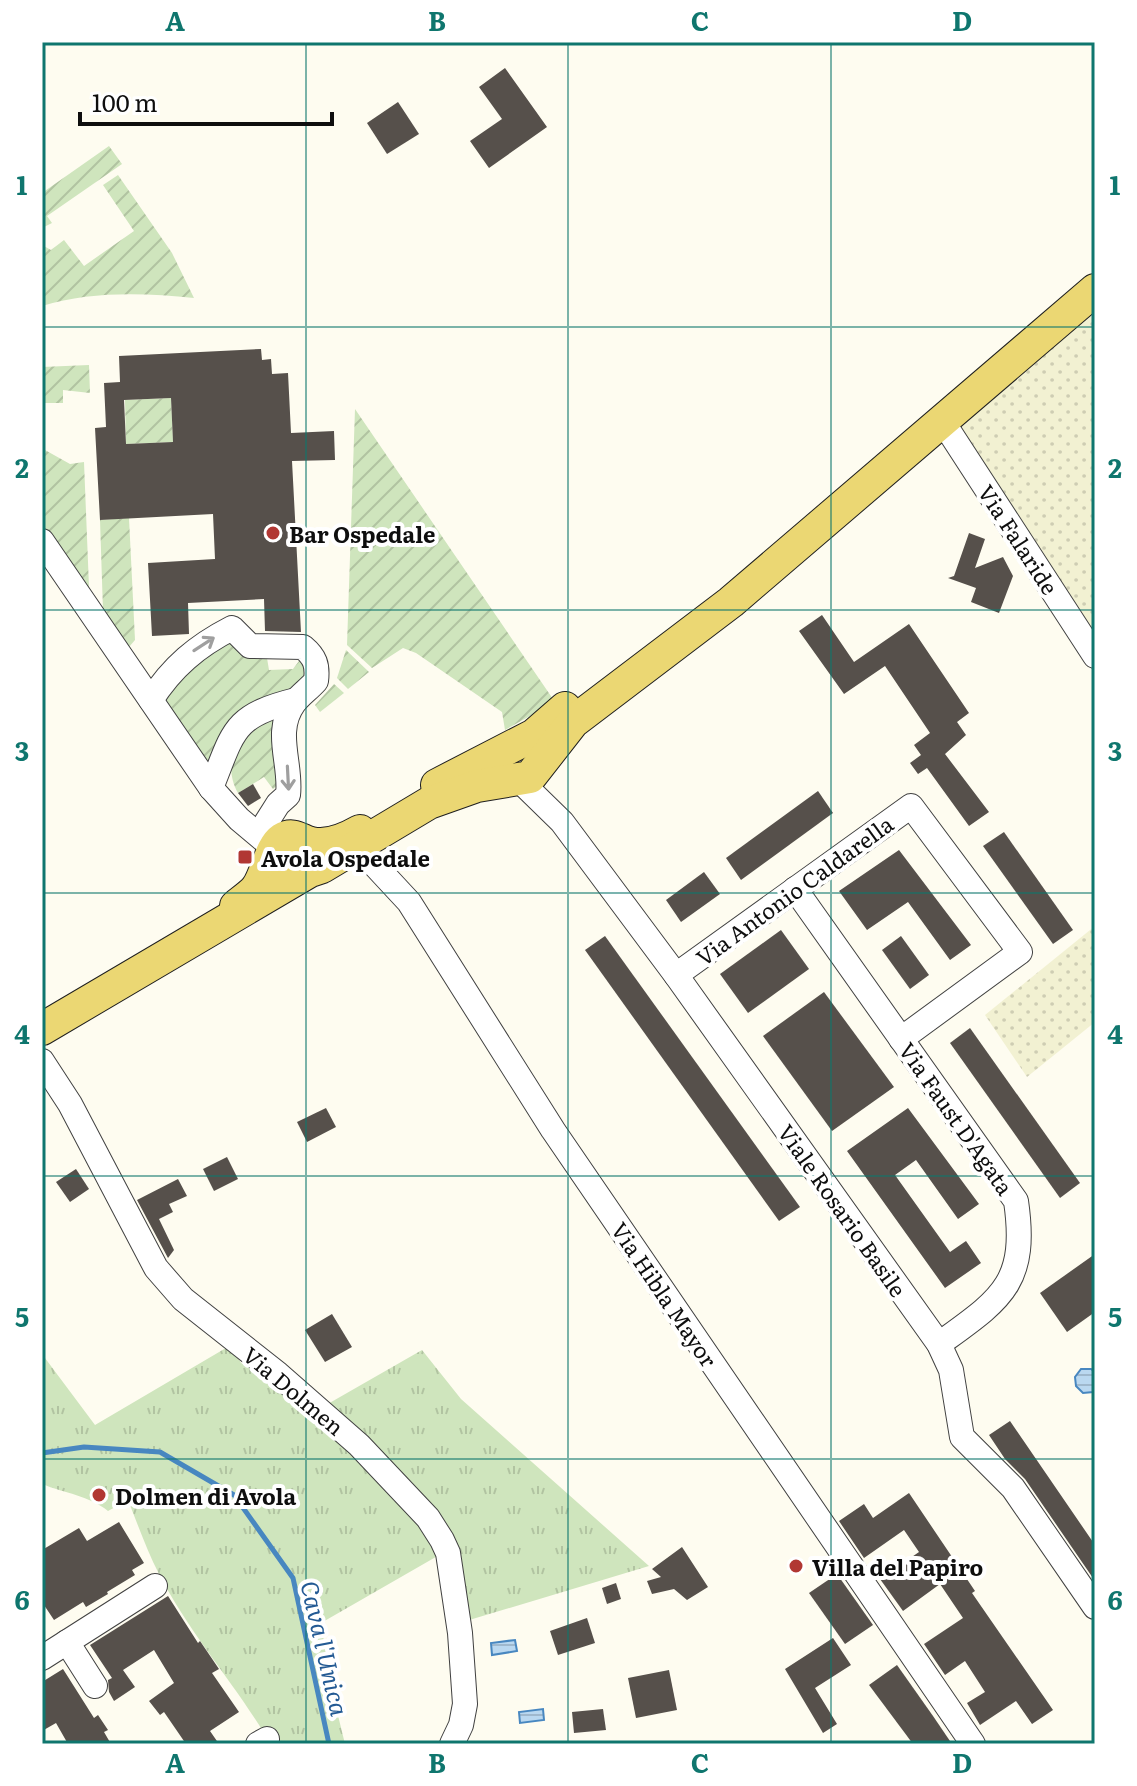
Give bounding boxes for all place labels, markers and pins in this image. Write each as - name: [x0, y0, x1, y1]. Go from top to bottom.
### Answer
- place label: Bar Ospedale: [289, 517, 436, 550]
- marker: Bar Ospedale: [264, 524, 282, 542]
- place label: Avola Ospedale: [261, 841, 430, 874]
- marker: Avola Ospedale: [236, 848, 254, 866]
- place label: Dolmen di Avola: [115, 1479, 297, 1512]
- marker: Dolmen di Avola: [90, 1486, 108, 1504]
- place label: Villa del Papiro: [812, 1550, 983, 1583]
- marker: Villa del Papiro: [787, 1557, 805, 1575]

